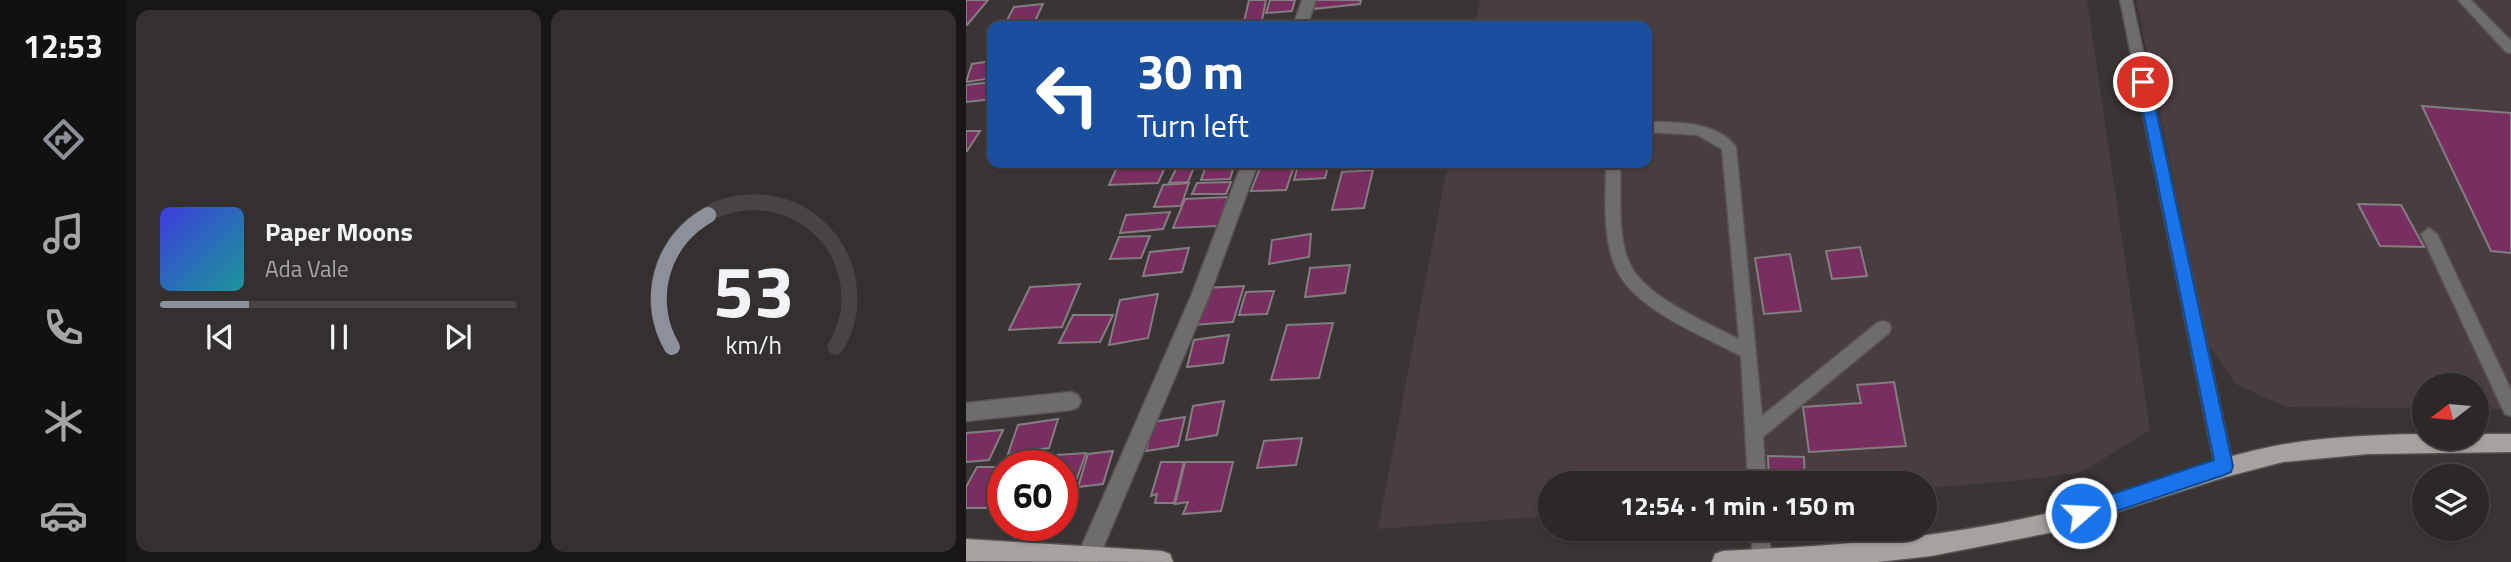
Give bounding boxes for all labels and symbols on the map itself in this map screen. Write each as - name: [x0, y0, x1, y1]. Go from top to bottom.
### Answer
- pin: [2113, 52, 2173, 112]
- north arrow: [2412, 373, 2488, 450]
- speed limit sign: 60: [987, 450, 1078, 541]
- position arrow: [2044, 476, 2118, 550]

